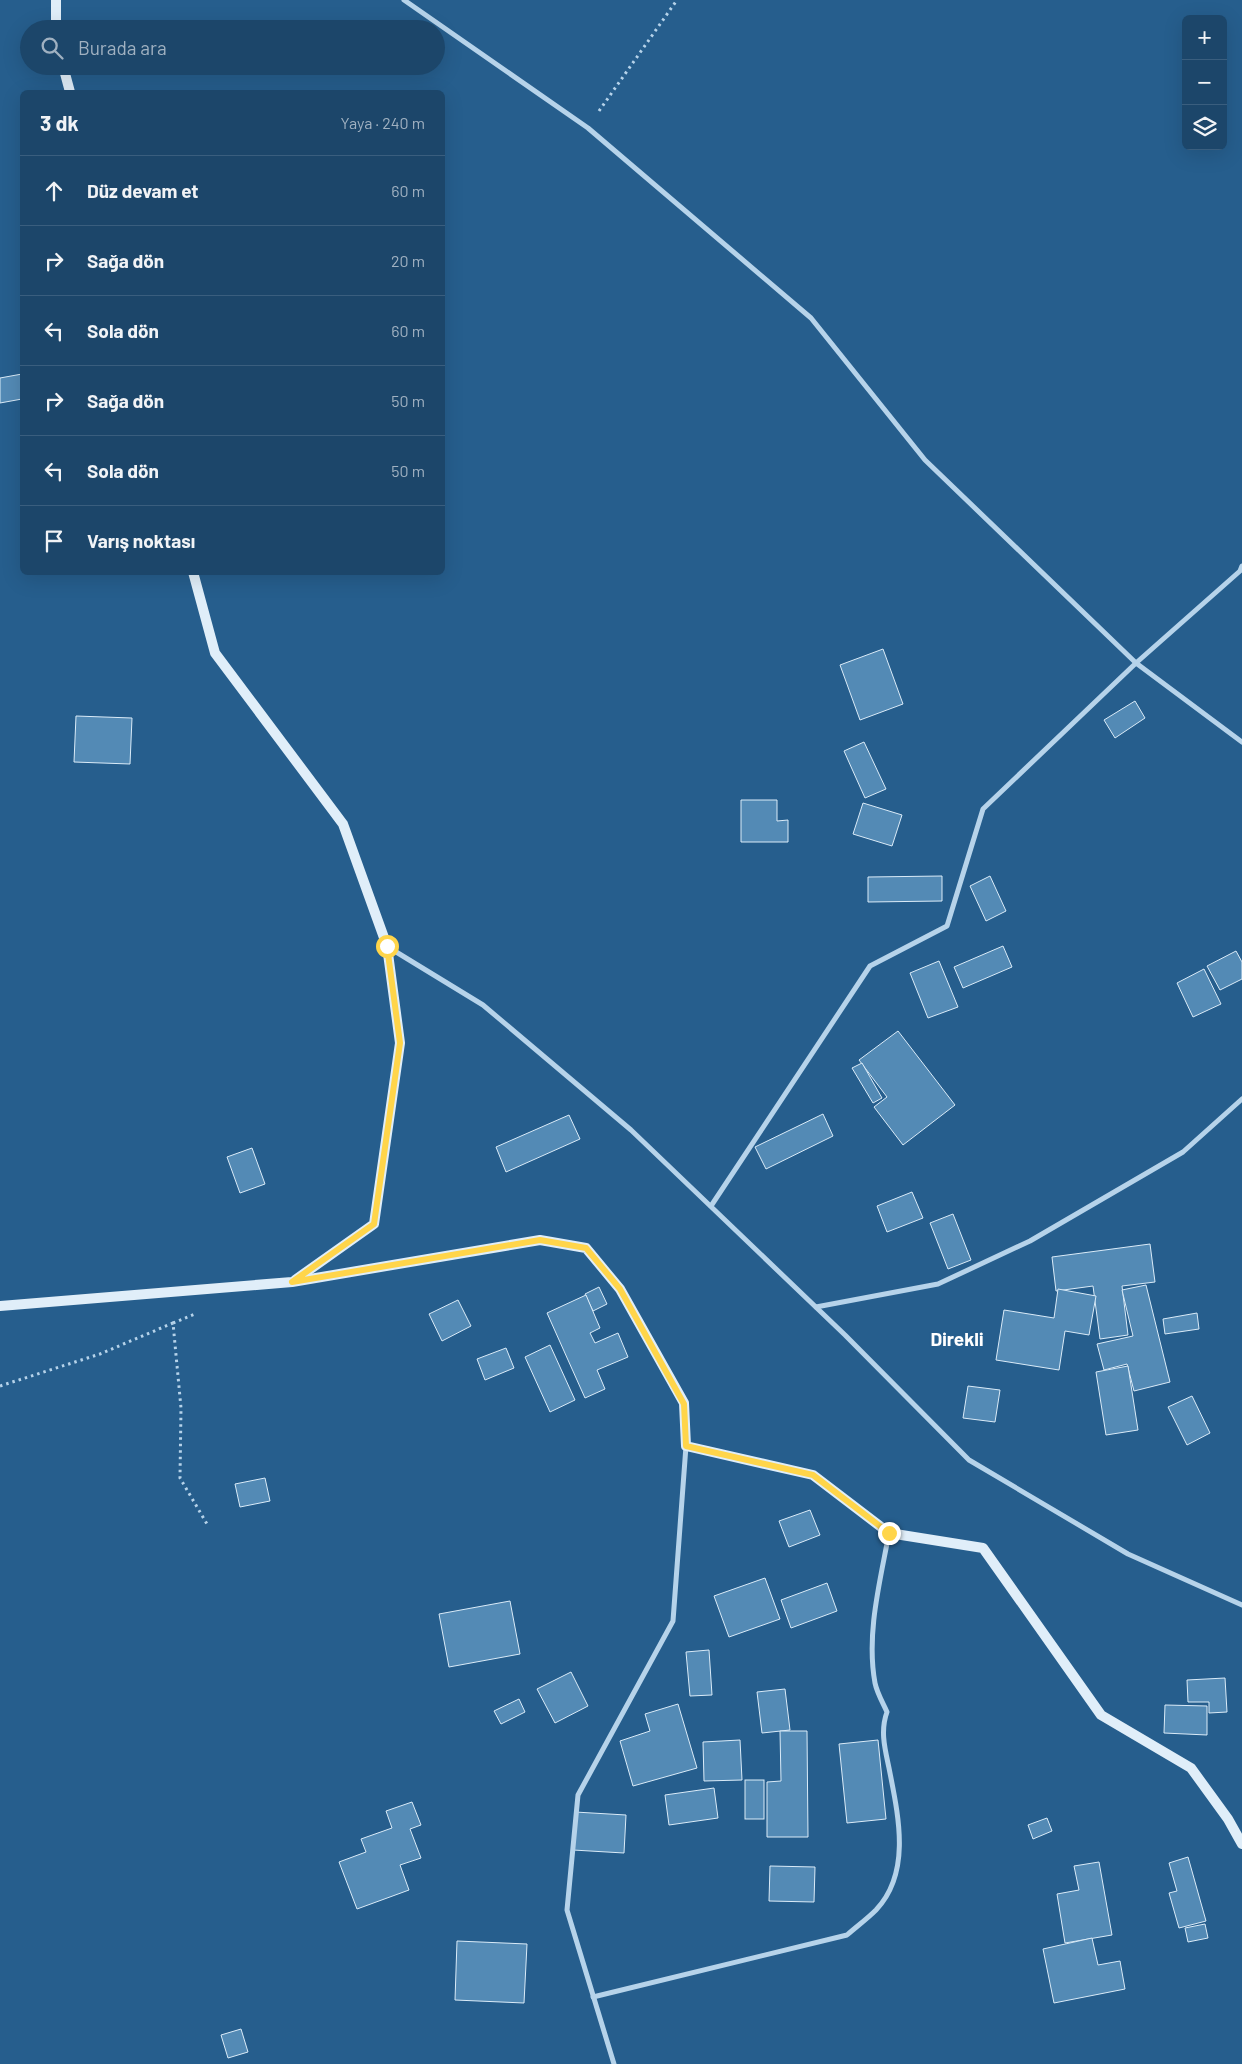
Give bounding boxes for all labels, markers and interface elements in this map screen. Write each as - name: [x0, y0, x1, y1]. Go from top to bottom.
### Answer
- map controls: [1182, 15, 1227, 150]
- button: +: [1182, 15, 1227, 60]
- search box: [20, 20, 445, 75]
- icon: search: [38, 34, 66, 62]
- text: Burada ara: [78, 36, 167, 59]
- button: −: [1182, 60, 1227, 105]
- button: layers: [1182, 105, 1227, 150]
- text: 3 dk: [40, 110, 79, 135]
- text: Yaya · 240 m: [341, 113, 425, 132]
- icon: ahead: [40, 177, 68, 205]
- text: Düz devam et: [87, 179, 199, 202]
- text: 60 m: [391, 181, 425, 200]
- icon: right: [40, 247, 68, 275]
- text: Sağa dön: [87, 249, 164, 272]
- text: 20 m: [391, 251, 425, 270]
- icon: left: [40, 317, 68, 345]
- text: Sola dön: [87, 319, 159, 342]
- text: 60 m: [391, 321, 425, 340]
- icon: right: [40, 387, 68, 415]
- text: Sağa dön: [87, 389, 164, 412]
- text: 50 m: [391, 391, 425, 410]
- icon: left: [40, 457, 68, 485]
- text: Sola dön: [87, 459, 159, 482]
- text: 50 m: [391, 461, 425, 480]
- icon: arrive: [40, 527, 68, 555]
- text: Varış noktası: [87, 529, 195, 552]
- route start: [376, 935, 399, 958]
- district label: Direkli: [931, 1327, 983, 1350]
- route end: [878, 1522, 901, 1545]

